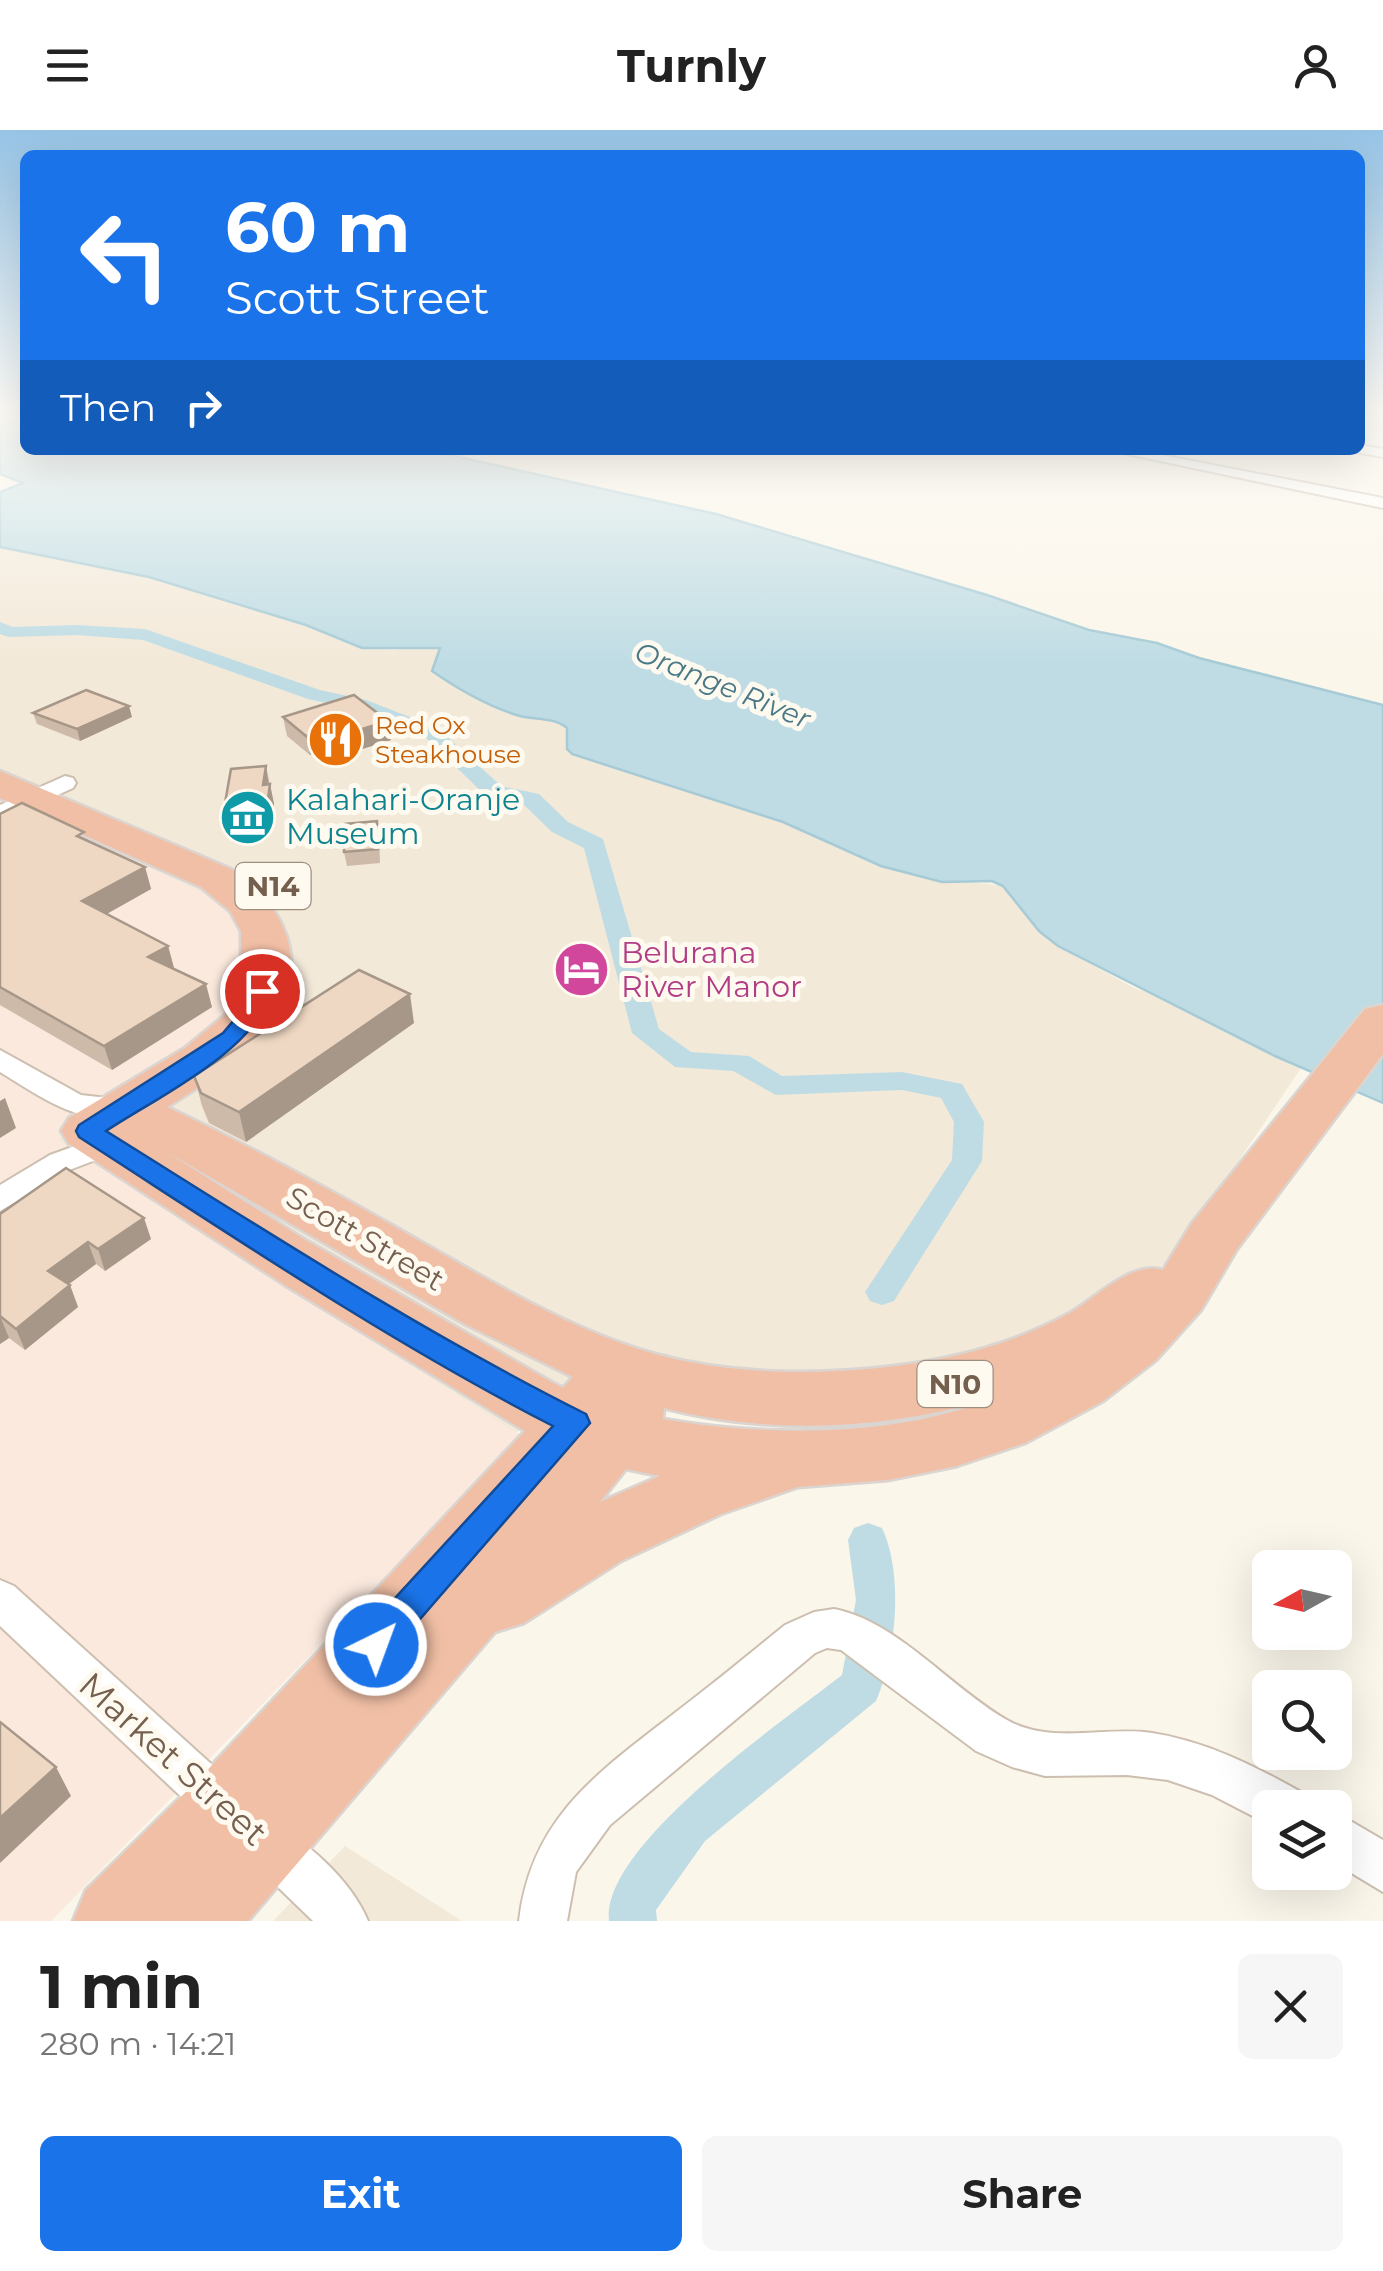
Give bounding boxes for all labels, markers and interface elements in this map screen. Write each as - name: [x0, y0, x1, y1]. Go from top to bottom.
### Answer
- icon: menu: [40, 38, 95, 93]
- text: Turnly: [617, 38, 766, 93]
- icon: person: [1288, 38, 1343, 93]
- text: 60 m: [225, 184, 410, 270]
- icon: left: [60, 190, 190, 320]
- text: Scott Street: [225, 270, 490, 325]
- icon: right: [176, 380, 231, 435]
- text: Then: [60, 384, 156, 431]
- water label: Orange River: [630, 634, 816, 736]
- restaurant icon: Red Ox Steakhouse: [306, 709, 366, 769]
- place label: Red Ox Steakhouse: [375, 710, 521, 769]
- place label: Kalahari-Oranje Museum: [286, 781, 520, 852]
- museum icon: Kalahari-Oranje Museum: [217, 787, 277, 847]
- road number: N14: [236, 863, 310, 909]
- place label: Belurana River Manor: [621, 934, 802, 1005]
- hotel icon: Belurana River Manor: [552, 940, 612, 1000]
- pin: [220, 949, 305, 1034]
- icon: arrive: [235, 964, 290, 1019]
- street label: Scott Street: [280, 1178, 451, 1299]
- road number: N10: [918, 1361, 992, 1407]
- north arrow: [1252, 1550, 1352, 1650]
- map controls: [1252, 1550, 1352, 1890]
- position arrow: [324, 1593, 428, 1697]
- street label: Market Street: [70, 1663, 276, 1854]
- button: search: [1252, 1670, 1352, 1770]
- button: layers: [1252, 1790, 1352, 1890]
- text: 1 min: [40, 1950, 203, 2023]
- button: close: [1238, 1954, 1343, 2059]
- text: 280 m · 14:21: [40, 2024, 236, 2063]
- button: Exit: [40, 2136, 682, 2251]
- button: Share: [702, 2136, 1343, 2251]

